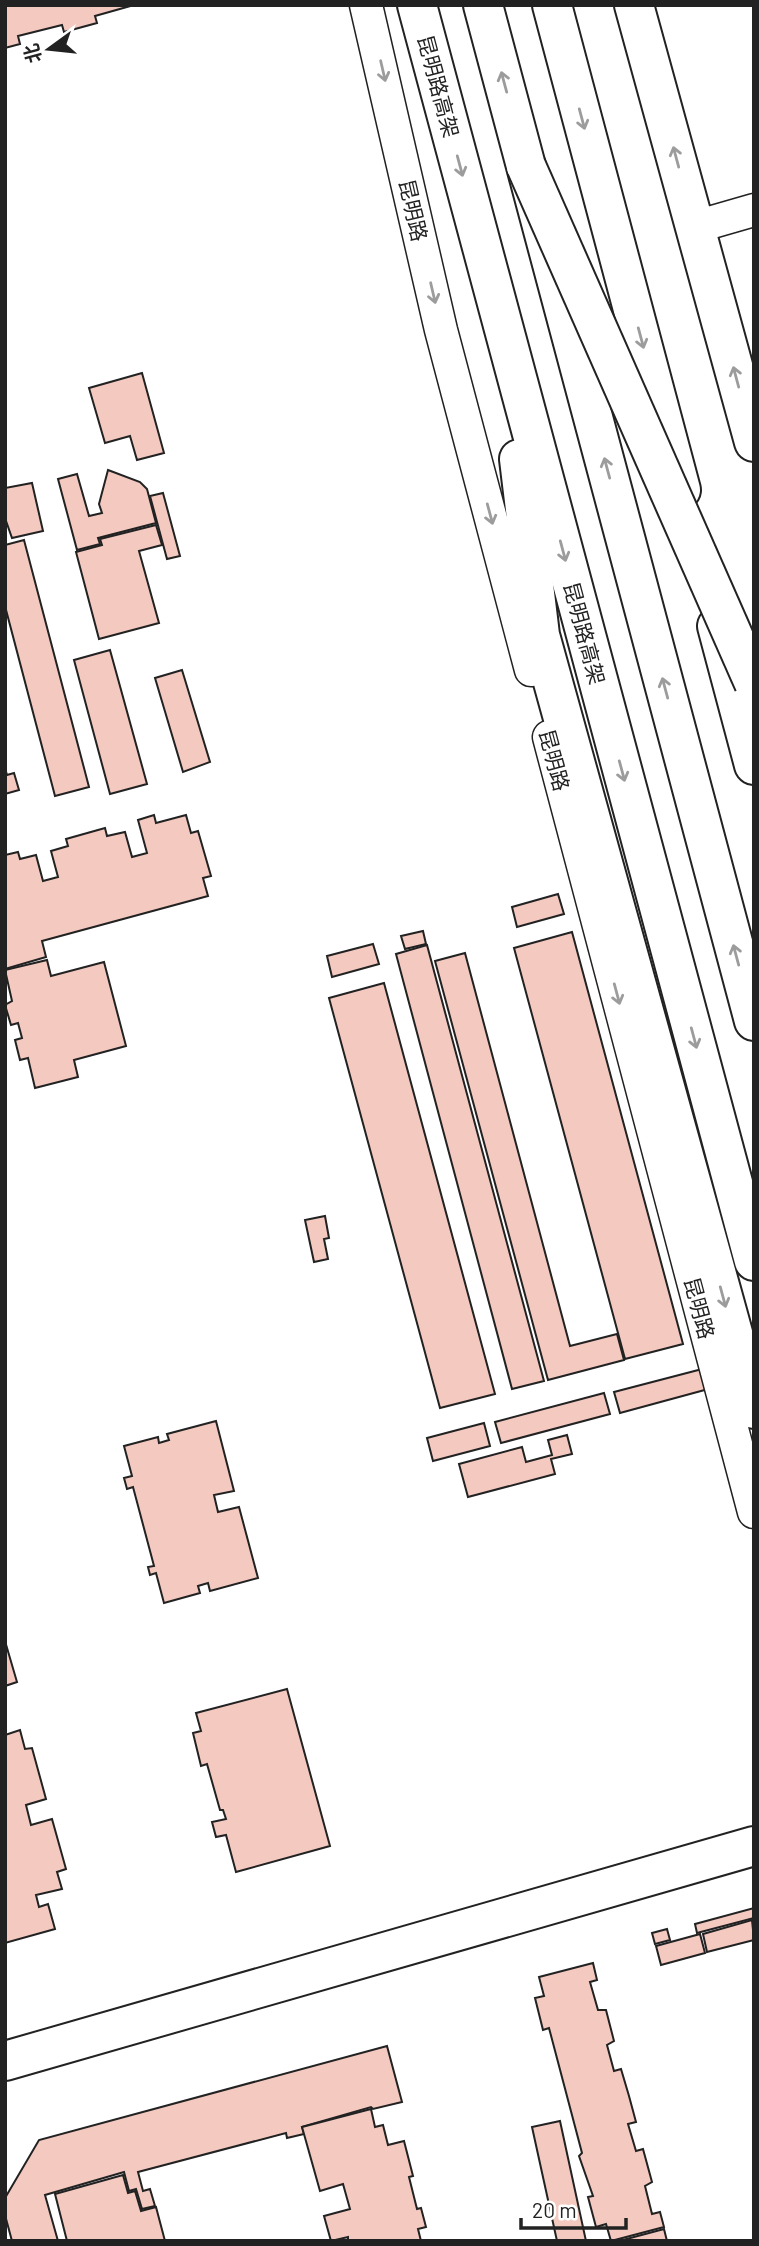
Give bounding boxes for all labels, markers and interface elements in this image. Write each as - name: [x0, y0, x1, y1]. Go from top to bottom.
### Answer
- north arrow: [14, 14, 84, 84]
- street label: 昆明路高架: [413, 32, 465, 140]
- text: 北: [19, 41, 46, 66]
- one-way arrow: [377, 59, 390, 82]
- one-way arrow: [496, 72, 509, 94]
- one-way arrow: [577, 107, 590, 129]
- one-way arrow: [668, 146, 681, 168]
- one-way arrow: [454, 154, 467, 177]
- street label: 昆明路: [395, 176, 433, 244]
- one-way arrow: [426, 281, 440, 304]
- one-way arrow: [635, 327, 648, 349]
- one-way arrow: [728, 366, 741, 388]
- one-way arrow: [600, 457, 613, 480]
- one-way arrow: [484, 503, 497, 525]
- one-way arrow: [557, 540, 570, 562]
- street label: 昆明路高架: [559, 579, 611, 687]
- one-way arrow: [658, 677, 671, 700]
- street label: 昆明路: [535, 726, 575, 794]
- one-way arrow: [616, 759, 629, 782]
- one-way arrow: [729, 944, 742, 967]
- one-way arrow: [611, 982, 624, 1005]
- one-way arrow: [688, 1026, 701, 1049]
- street label: 昆明路: [680, 1274, 720, 1342]
- one-way arrow: [717, 1286, 730, 1308]
- scale bar: [521, 2186, 626, 2230]
- text: 20 m: [532, 2197, 577, 2222]

